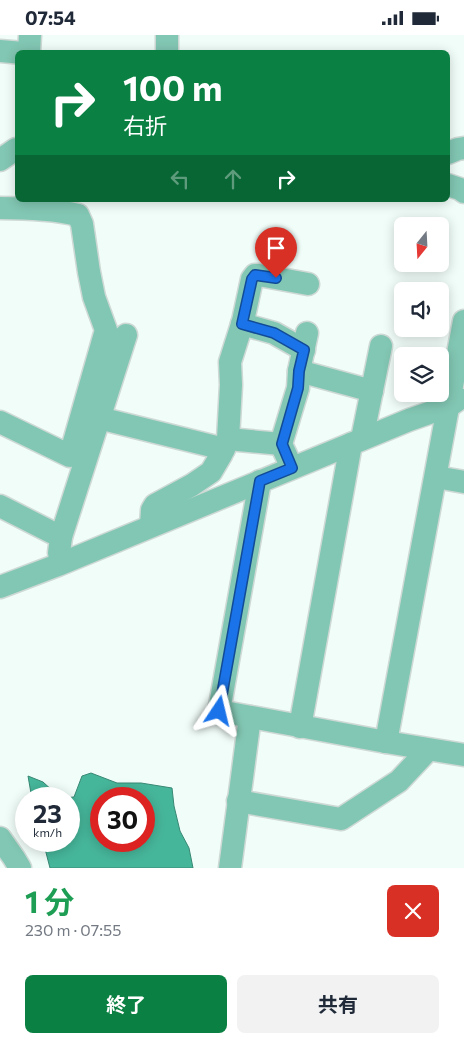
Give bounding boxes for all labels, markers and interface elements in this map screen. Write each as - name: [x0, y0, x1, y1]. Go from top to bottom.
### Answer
- text: 07:54: [25, 6, 76, 29]
- text: 100 m: [123, 65, 223, 108]
- icon: right: [40, 70, 105, 135]
- text: 右折: [123, 112, 167, 139]
- icon: left: [166, 165, 194, 193]
- icon: ahead: [219, 165, 247, 193]
- icon: right: [272, 165, 300, 193]
- north arrow: [394, 217, 449, 273]
- map controls: [394, 217, 449, 402]
- pin: [255, 227, 297, 278]
- icon: arrive: [262, 234, 290, 262]
- button: sound: [394, 282, 449, 337]
- button: layers: [394, 347, 449, 402]
- position arrow: [192, 684, 244, 736]
- speed limit sign: 30: [90, 787, 155, 852]
- text: 23: [33, 798, 62, 828]
- text: km/h: [33, 825, 62, 839]
- text: 1 分: [25, 882, 74, 919]
- button: close: [387, 885, 439, 937]
- text: 230 m · 07:55: [25, 920, 121, 939]
- button: 終了: [25, 975, 227, 1033]
- button: 共有: [237, 975, 439, 1033]

